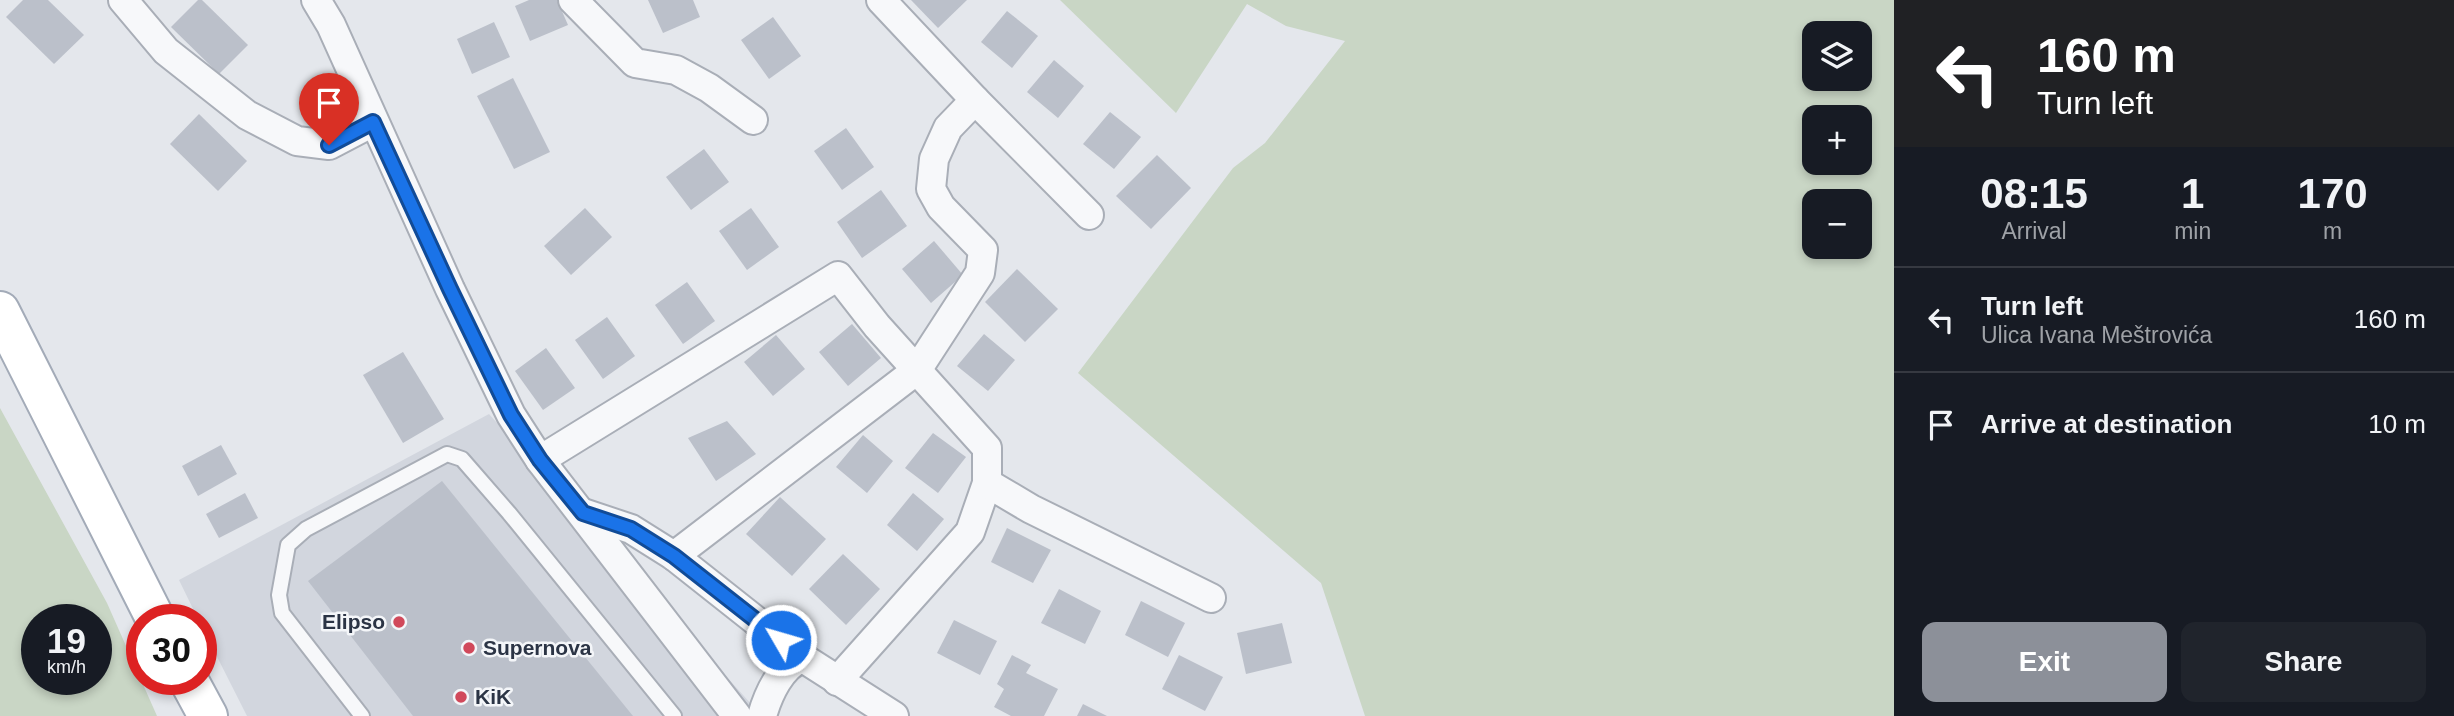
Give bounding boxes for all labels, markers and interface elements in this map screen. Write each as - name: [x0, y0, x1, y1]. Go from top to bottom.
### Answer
- map controls: [1802, 21, 1872, 259]
- button: layers: [1802, 21, 1872, 91]
- icon: left: [1922, 28, 2013, 119]
- text: 160 m: [2037, 28, 2176, 82]
- pin: [299, 73, 359, 145]
- icon: arrive: [310, 84, 348, 122]
- text: Turn left: [2037, 85, 2153, 121]
- button: +: [1802, 105, 1872, 175]
- text: 08:15: [1980, 170, 2088, 217]
- text: 1: [2181, 170, 2204, 217]
- text: 170: [2298, 170, 2368, 217]
- button: −: [1802, 189, 1872, 259]
- text: Arrival: [2001, 218, 2067, 244]
- text: min: [2174, 218, 2211, 244]
- text: m: [2323, 218, 2342, 244]
- text: Turn left: [1981, 291, 2083, 321]
- icon: left: [1922, 301, 1960, 339]
- text: 160 m: [2354, 304, 2426, 334]
- text: Ulica Ivana Meštrovića: [1981, 322, 2212, 348]
- icon: arrive: [1922, 406, 1960, 444]
- text: Arrive at destination: [1981, 409, 2232, 439]
- text: 10 m: [2368, 409, 2426, 439]
- position arrow: [744, 603, 818, 677]
- speed limit sign: 30: [126, 604, 217, 695]
- place label: Elipso: [322, 610, 385, 633]
- marker: Elipso: [391, 614, 407, 630]
- text: 19: [47, 621, 86, 660]
- button: Exit: [1922, 622, 2167, 702]
- button: Share: [2181, 622, 2426, 702]
- place label: Supernova: [483, 636, 592, 659]
- marker: Supernova: [461, 640, 477, 656]
- text: km/h: [47, 657, 86, 677]
- place label: KiK: [475, 685, 511, 708]
- marker: KiK: [453, 689, 469, 705]

